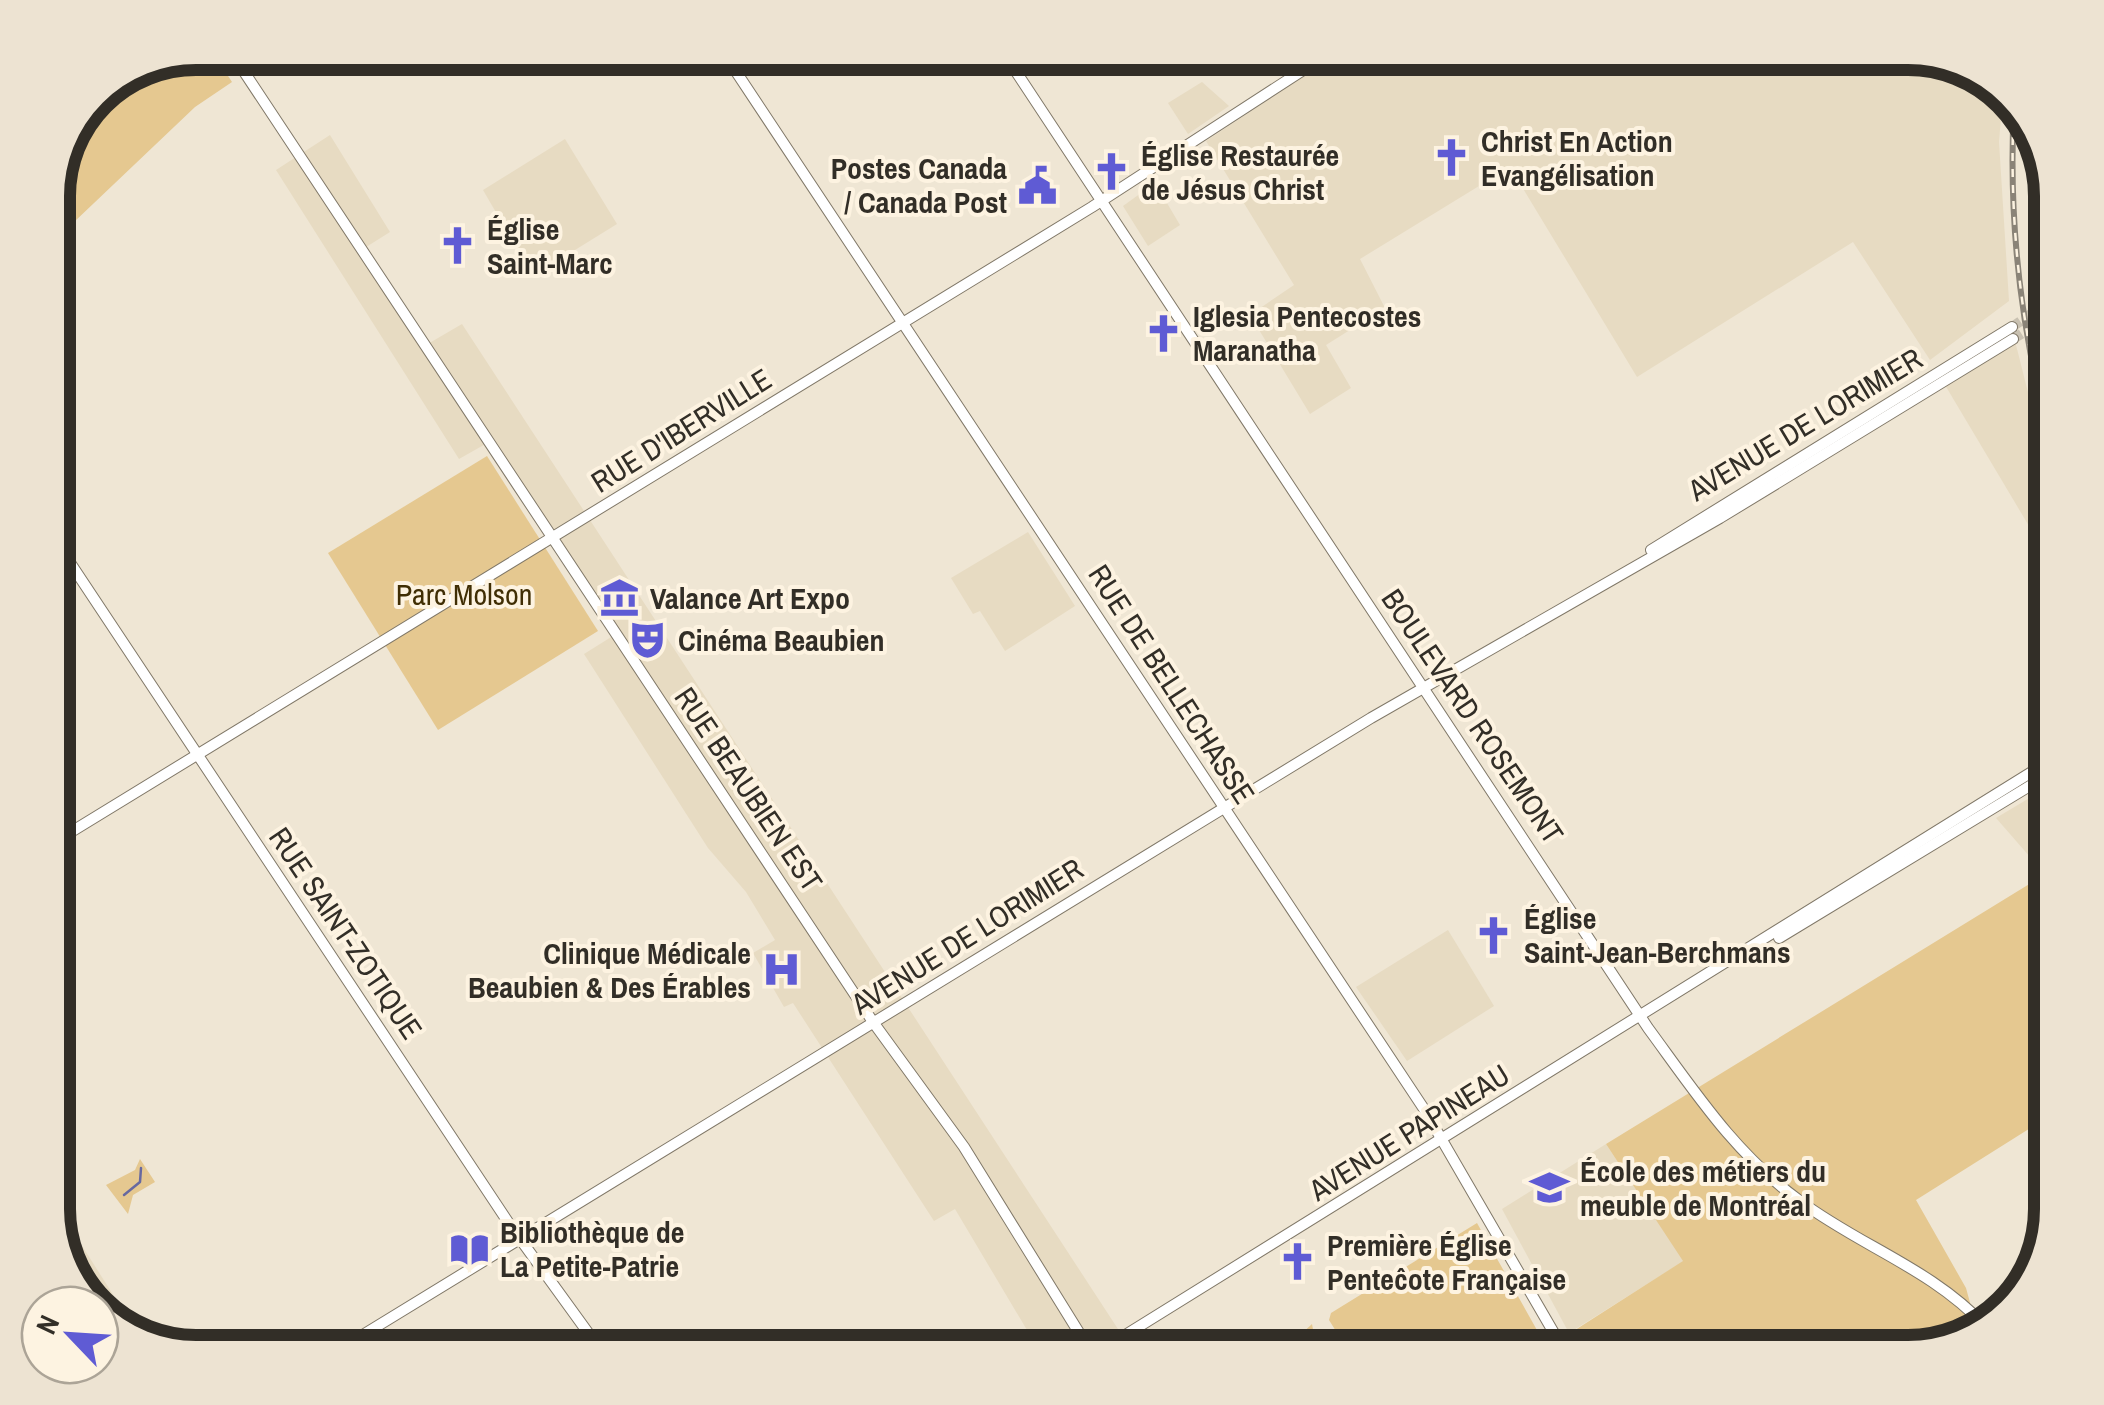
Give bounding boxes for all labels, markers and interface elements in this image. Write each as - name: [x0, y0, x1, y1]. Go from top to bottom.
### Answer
- place label: Christ En Action Evangélisation: [1481, 121, 1673, 195]
- place label: Église Restaurée de Jésus Christ: [1141, 135, 1339, 209]
- church icon: Christ En Action Evangélisation: [1430, 137, 1472, 179]
- place label: Postes Canada / Canada Post: [831, 148, 1007, 222]
- church icon: Église Restaurée de Jésus Christ: [1090, 151, 1132, 193]
- public building icon: Postes Canada / Canada Post: [1016, 164, 1058, 206]
- place label: Église Saint-Marc: [487, 209, 613, 283]
- church icon: Église Saint-Marc: [436, 225, 478, 267]
- place label: Iglesia Pentecostes Maranatha: [1193, 296, 1421, 370]
- church icon: Iglesia Pentecostes Maranatha: [1142, 312, 1184, 354]
- street label: AVENUE DE LORIMIER: [1680, 338, 1930, 510]
- street label: RUE D'IBERVILLE: [583, 359, 779, 501]
- street label: RUE DE BELLECHASSE: [1080, 557, 1264, 811]
- park label: Parc Molson: [396, 574, 532, 614]
- museum icon: Valance Art Expo: [599, 577, 641, 619]
- place label: Valance Art Expo: [650, 578, 850, 618]
- street label: BOULEVARD ROSEMONT: [1373, 581, 1573, 851]
- theatre icon: Cinéma Beaubien: [627, 619, 669, 661]
- place label: Cinéma Beaubien: [678, 620, 884, 660]
- street label: RUE BEAUBIEN EST: [666, 679, 832, 899]
- street label: RUE SAINT-ZOTIQUE: [260, 819, 432, 1047]
- street label: AVENUE DE LORIMIER: [843, 848, 1091, 1024]
- place label: Église Saint-Jean-Berchmans: [1524, 898, 1791, 972]
- church icon: Église Saint-Jean-Berchmans: [1473, 914, 1515, 956]
- place label: Clinique Médicale Beaubien & Des Érables: [468, 933, 751, 1007]
- hospital icon: Clinique Médicale Beaubien & Des Érables: [760, 949, 802, 991]
- street label: AVENUE PAPINEAU: [1301, 1054, 1517, 1210]
- place label: École des métiers du meuble de Montréal: [1580, 1151, 1826, 1225]
- school or university icon: École des métiers du meuble de Montréal: [1529, 1167, 1571, 1209]
- place label: Bibliothèque de La Petite-Patrie: [500, 1212, 685, 1286]
- place label: Première Église Penteĉote Française: [1327, 1225, 1566, 1299]
- library icon: Bibliothèque de La Petite-Patrie: [449, 1228, 491, 1270]
- church icon: Première Église Penteĉote Française: [1276, 1241, 1318, 1283]
- north arrow: [20, 1285, 120, 1385]
- text: N: [27, 1309, 68, 1340]

